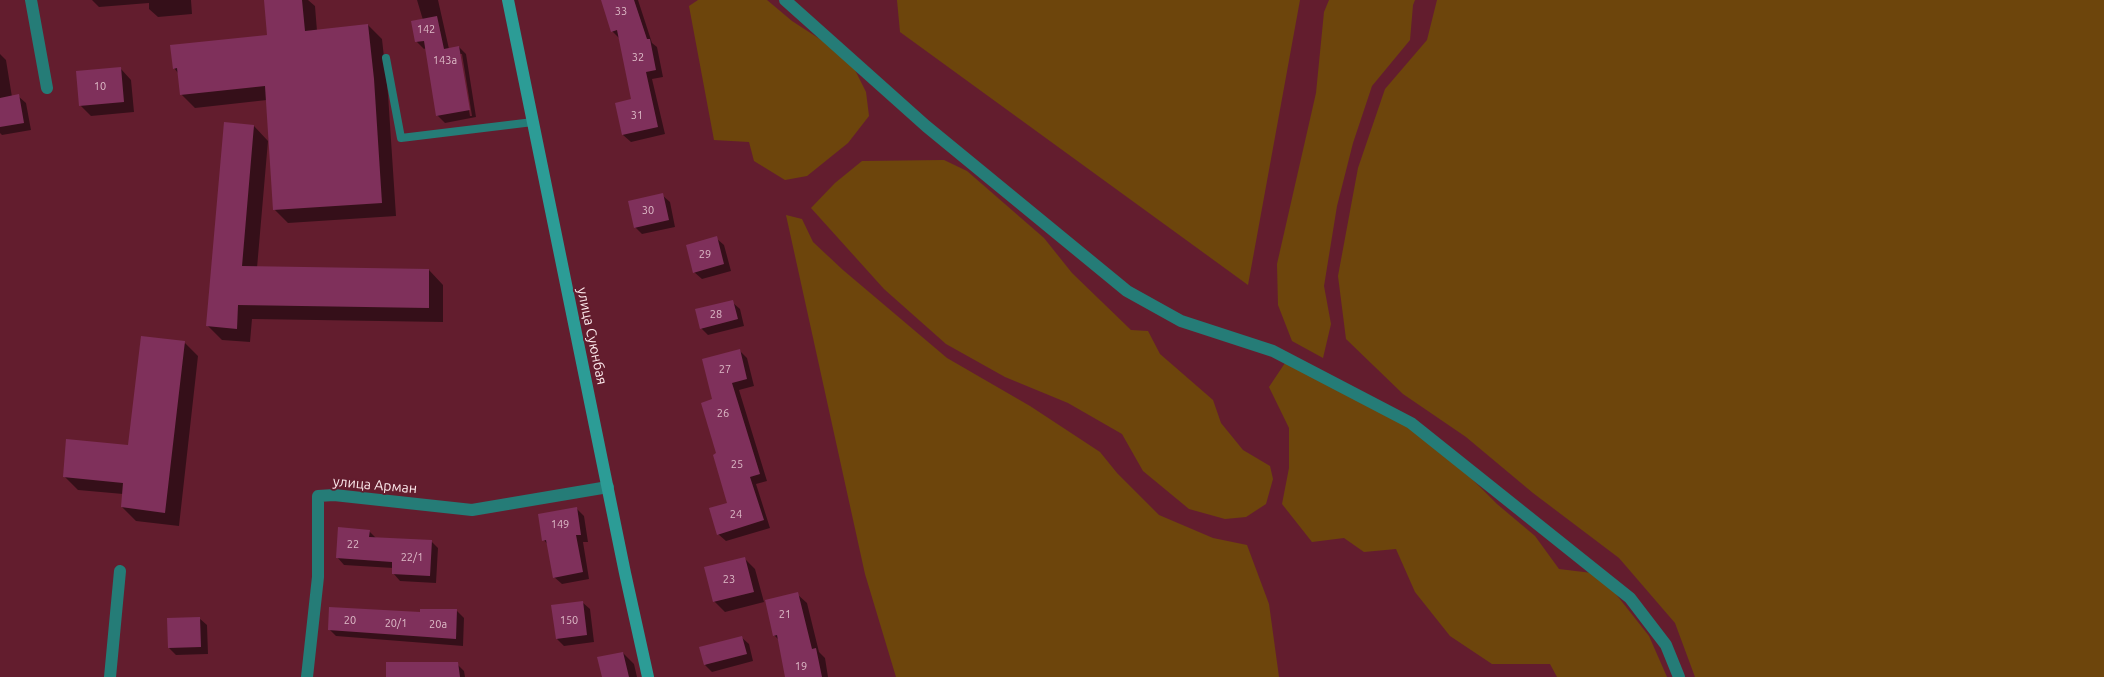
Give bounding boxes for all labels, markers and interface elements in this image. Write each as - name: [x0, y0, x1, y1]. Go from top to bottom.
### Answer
- house number: 33: [615, 4, 627, 18]
- house number: 142: [417, 22, 435, 36]
- house number: 32: [632, 50, 644, 64]
- house number: 143а: [433, 53, 457, 67]
- house number: 10: [94, 79, 106, 93]
- house number: 31: [631, 108, 643, 122]
- house number: 30: [642, 203, 654, 217]
- house number: 29: [699, 247, 711, 261]
- street label: улица Суюнбая: [573, 286, 611, 386]
- house number: 28: [710, 307, 722, 321]
- house number: 27: [719, 362, 731, 376]
- house number: 26: [717, 406, 729, 420]
- house number: 25: [731, 457, 743, 471]
- street label: улица Арман: [332, 473, 418, 497]
- house number: 24: [730, 507, 742, 521]
- house number: 149: [551, 517, 569, 531]
- house number: 22: [347, 537, 359, 551]
- house number: 22/1: [401, 550, 423, 564]
- house number: 23: [723, 572, 735, 586]
- house number: 21: [779, 607, 791, 621]
- house number: 20: [344, 613, 356, 627]
- house number: 150: [560, 613, 578, 627]
- house number: 20/1: [385, 616, 407, 630]
- house number: 20а: [429, 617, 447, 631]
- house number: 19: [795, 659, 807, 673]

